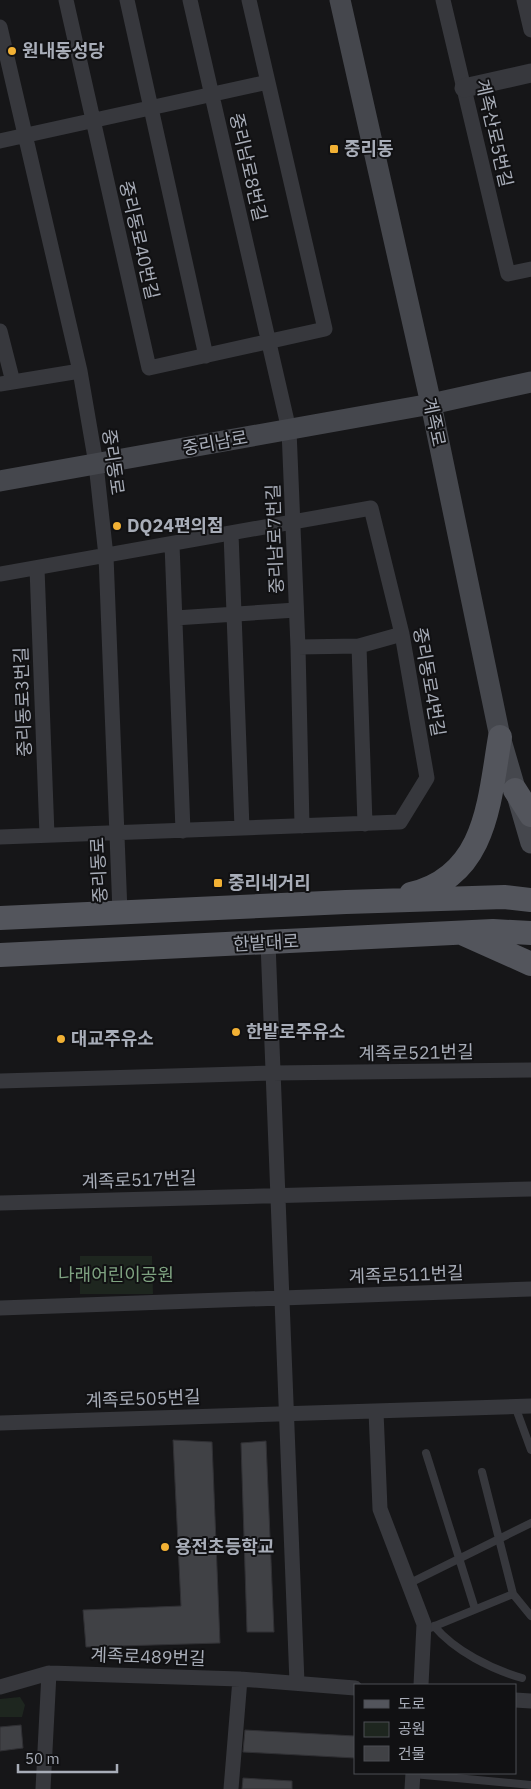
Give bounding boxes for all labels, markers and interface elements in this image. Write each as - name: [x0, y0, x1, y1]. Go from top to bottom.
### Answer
- place label: 원내동성당: [22, 39, 105, 62]
- marker: 원내동성당: [6, 45, 18, 57]
- street label: 계족산로5번길: [471, 77, 518, 189]
- street label: 중리남로8번길: [225, 111, 272, 223]
- place label: 중리동: [344, 137, 394, 160]
- marker: 중리동: [328, 143, 340, 155]
- street label: 중리동로40번길: [115, 178, 164, 301]
- street label: 계족로: [418, 395, 451, 449]
- street label: 중리남로: [180, 425, 250, 460]
- street label: 중리동로: [97, 428, 129, 496]
- street label: 중리남로7번길: [261, 484, 288, 594]
- place label: DQ24편의점: [127, 514, 224, 537]
- marker: DQ24편의점: [111, 520, 123, 532]
- street label: 중리동로4번길: [409, 626, 450, 738]
- street label: 중리동로3번길: [9, 647, 36, 757]
- street label: 중리동로: [85, 836, 112, 904]
- place label: 중리네거리: [228, 871, 311, 894]
- marker: 중리네거리: [212, 877, 224, 889]
- street label: 한밭대로: [232, 929, 300, 956]
- place label: 한밭로주유소: [246, 1020, 345, 1043]
- marker: 한밭로주유소: [230, 1026, 242, 1038]
- place label: 대교주유소: [71, 1027, 154, 1050]
- marker: 대교주유소: [55, 1033, 67, 1045]
- street label: 계족로521번길: [358, 1040, 474, 1065]
- street label: 계족로517번길: [81, 1166, 197, 1193]
- street label: 계족로511번길: [348, 1261, 464, 1288]
- park label: 나래어린이공원: [58, 1263, 174, 1286]
- street label: 계족로505번길: [85, 1385, 201, 1412]
- place label: 용전초등학교: [175, 1535, 274, 1558]
- marker: 용전초등학교: [159, 1541, 171, 1553]
- street label: 계족로489번길: [90, 1643, 206, 1670]
- legend: [354, 1684, 516, 1774]
- text: 도로: [398, 1694, 426, 1713]
- text: 공원: [398, 1719, 426, 1738]
- scale bar: [18, 1742, 116, 1774]
- text: 건물: [398, 1744, 426, 1763]
- text: 50 m: [25, 1749, 60, 1768]

